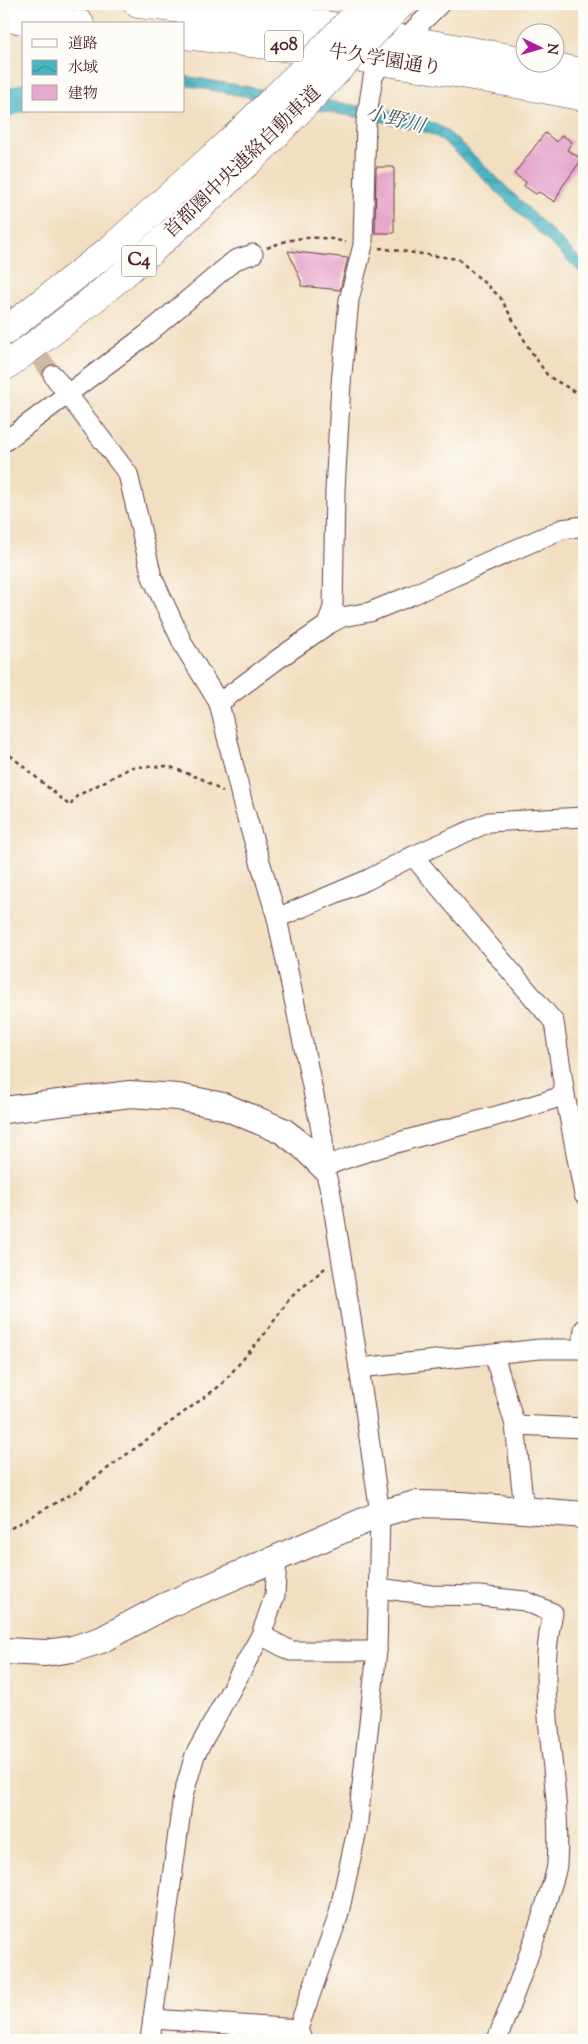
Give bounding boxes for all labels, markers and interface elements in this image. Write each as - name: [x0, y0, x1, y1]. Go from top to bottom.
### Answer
- legend: [22, 22, 185, 112]
- north arrow: [516, 22, 566, 72]
- road number: 408: [265, 30, 303, 61]
- text: 道路: [68, 34, 98, 55]
- street label: 牛久学園通り: [327, 39, 443, 83]
- text: N: [541, 43, 561, 55]
- text: 水域: [68, 58, 98, 79]
- street label: 首都圏中央連絡自動車道: [158, 81, 328, 245]
- text: 建物: [68, 84, 98, 105]
- water label: 小野川: [362, 100, 430, 143]
- road number: C4: [122, 246, 156, 276]

